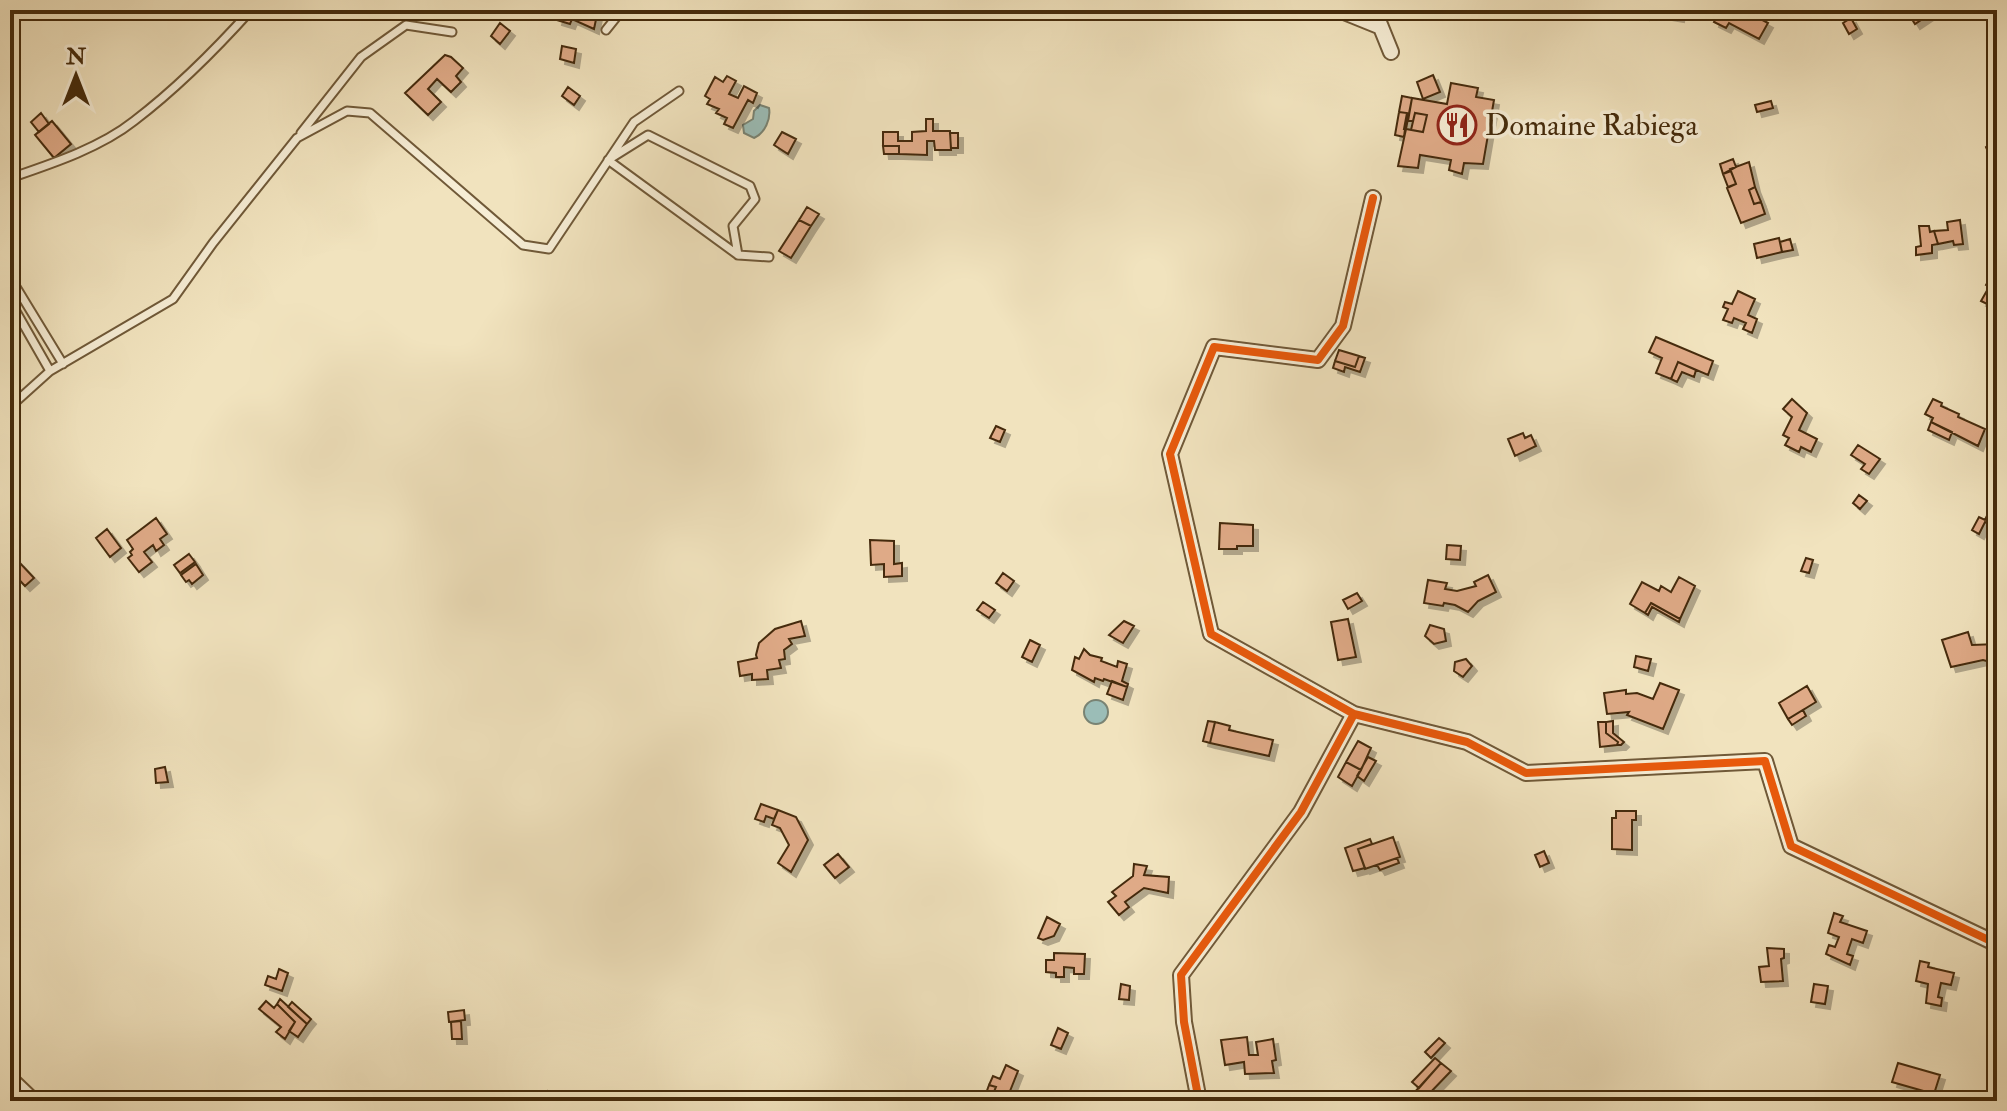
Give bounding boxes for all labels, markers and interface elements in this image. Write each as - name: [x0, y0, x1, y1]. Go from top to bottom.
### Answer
- north arrow: [36, 36, 116, 116]
- text: N: [65, 43, 86, 71]
- restaurant icon: Domaine Rabiega: [1436, 104, 1478, 146]
- place label: Domaine Rabiega: [1485, 107, 1698, 144]

